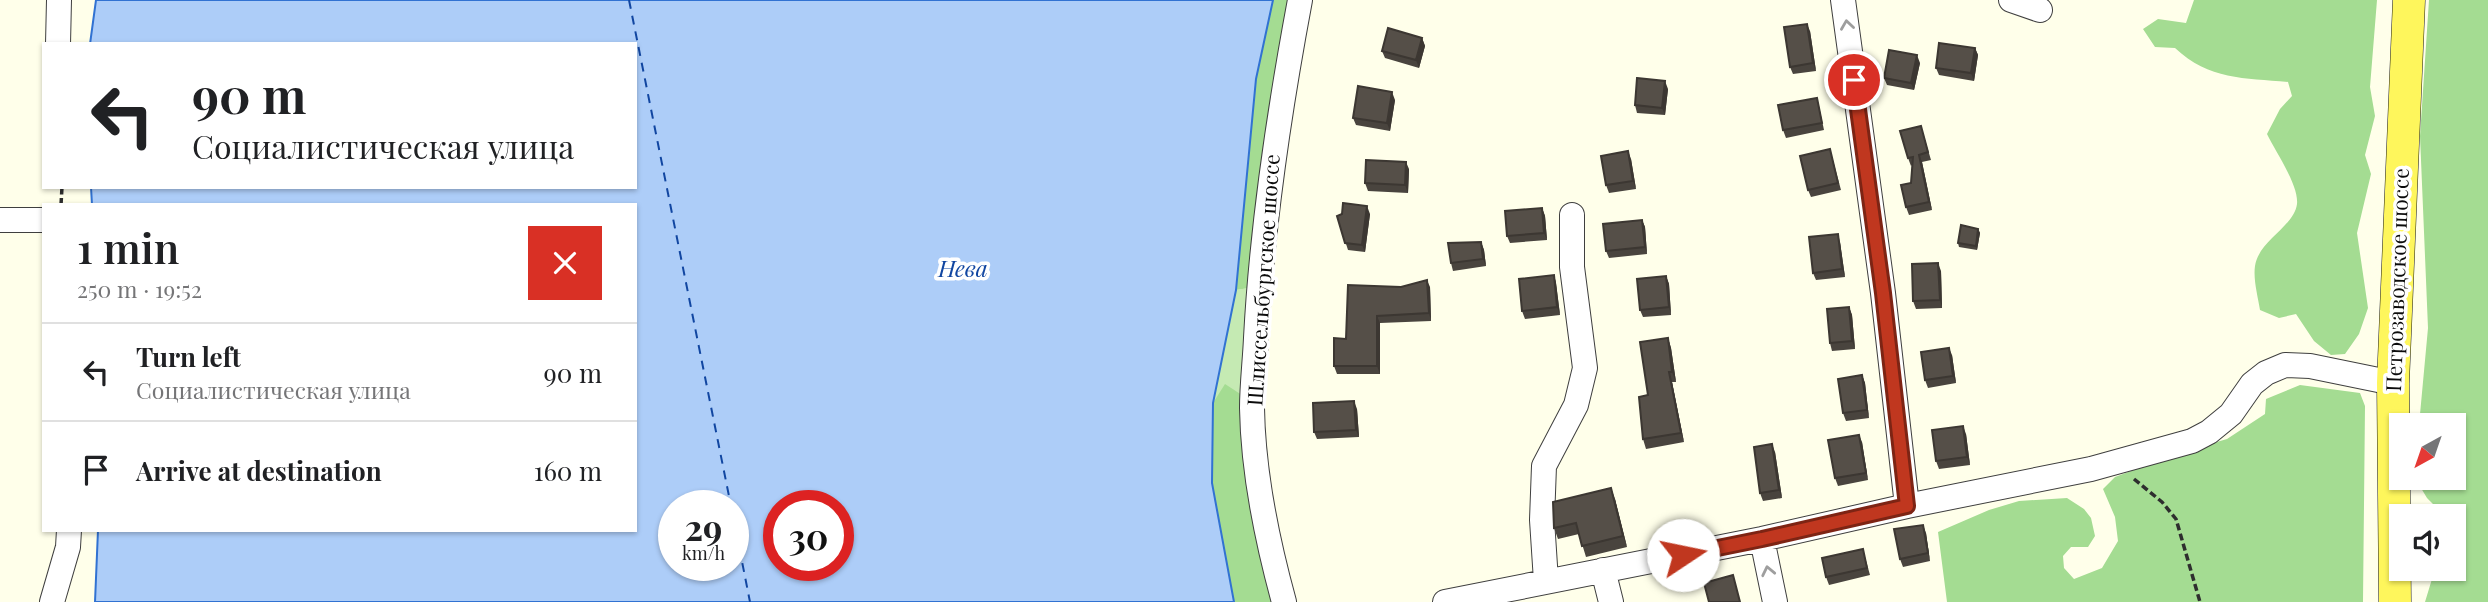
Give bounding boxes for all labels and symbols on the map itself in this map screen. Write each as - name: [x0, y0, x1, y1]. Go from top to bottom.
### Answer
- one-way arrow: [1839, 19, 1854, 31]
- pin: [1824, 50, 1884, 110]
- street label: Шлиссельбургское шоссе: [1239, 153, 1285, 407]
- street label: Петрозаводское шоссе: [2378, 168, 2414, 392]
- water label: Нева: [937, 252, 988, 283]
- north arrow: [2389, 413, 2466, 490]
- speed limit sign: 30: [763, 490, 854, 581]
- position arrow: [1646, 518, 1720, 592]
- one-way arrow: [1762, 565, 1777, 577]

